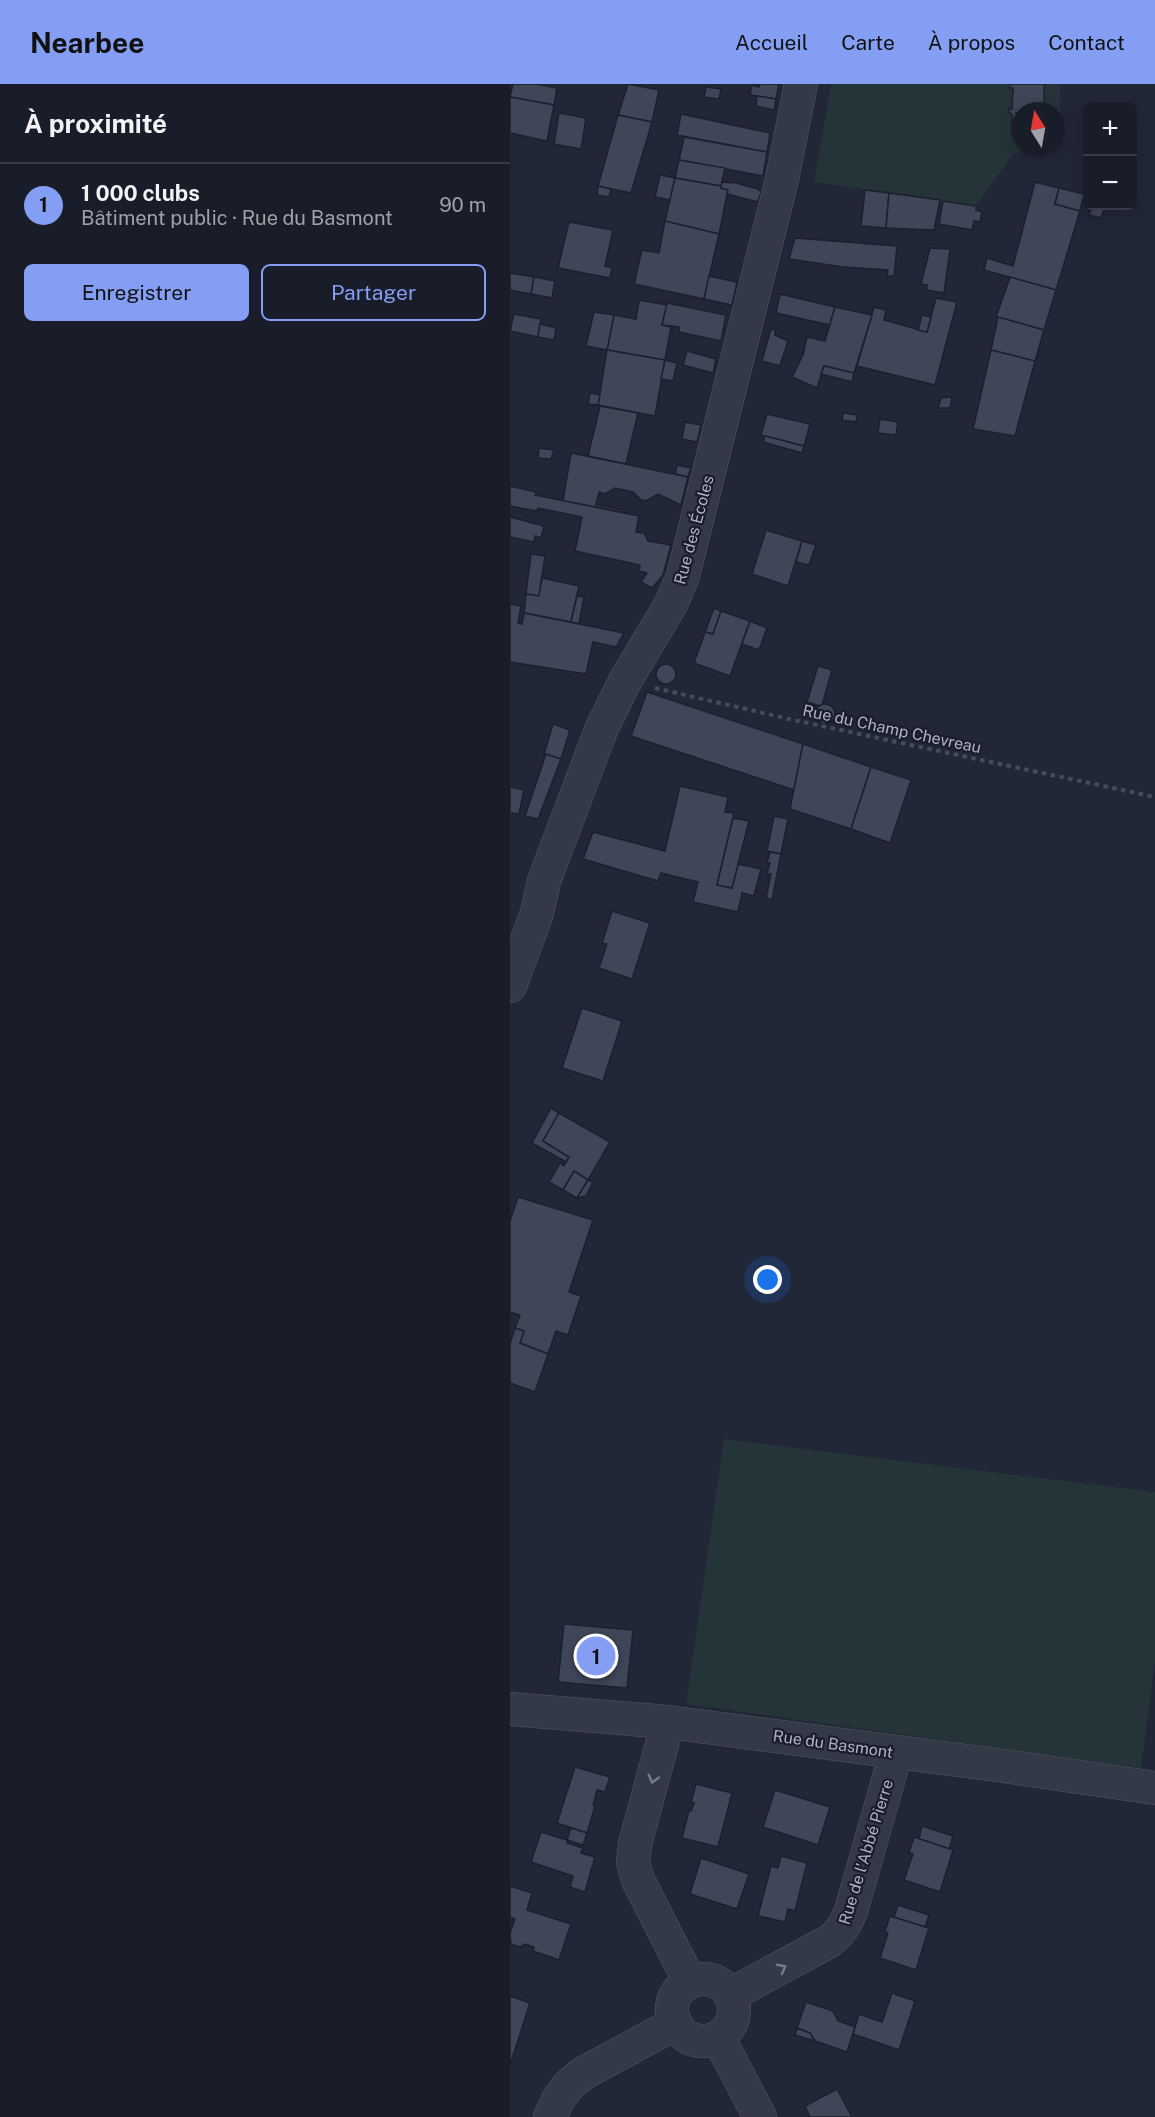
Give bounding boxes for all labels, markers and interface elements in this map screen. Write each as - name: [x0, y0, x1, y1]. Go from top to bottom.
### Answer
- text: Nearbee: [30, 26, 144, 59]
- text: Accueil: [735, 30, 808, 55]
- text: Carte: [841, 30, 895, 55]
- text: À propos: [928, 30, 1015, 55]
- text: Contact: [1048, 30, 1125, 55]
- north arrow: [1011, 102, 1065, 156]
- map controls: [1083, 102, 1137, 210]
- button: +: [1083, 102, 1137, 156]
- text: À proximité: [24, 108, 167, 139]
- button: −: [1083, 156, 1137, 210]
- text: 1 000 clubs: [81, 180, 200, 206]
- text: 1: [39, 193, 48, 217]
- text: 90 m: [439, 193, 486, 217]
- text: Bâtiment public · Rue du Basmont: [81, 206, 393, 230]
- button: Enregistrer: [24, 264, 249, 321]
- button: Partager: [261, 264, 486, 321]
- street label: Rue des Écoles: [669, 473, 718, 587]
- street label: Rue du Champ Chevreau: [801, 701, 983, 757]
- your location: [753, 1265, 782, 1294]
- pin: 1: [576, 1634, 616, 1678]
- street label: Rue du Basmont: [772, 1726, 894, 1762]
- one-way arrow: [648, 1773, 660, 1784]
- street label: Rue de l'Abbé Pierre: [835, 1777, 897, 1927]
- one-way arrow: [776, 1964, 786, 1975]

